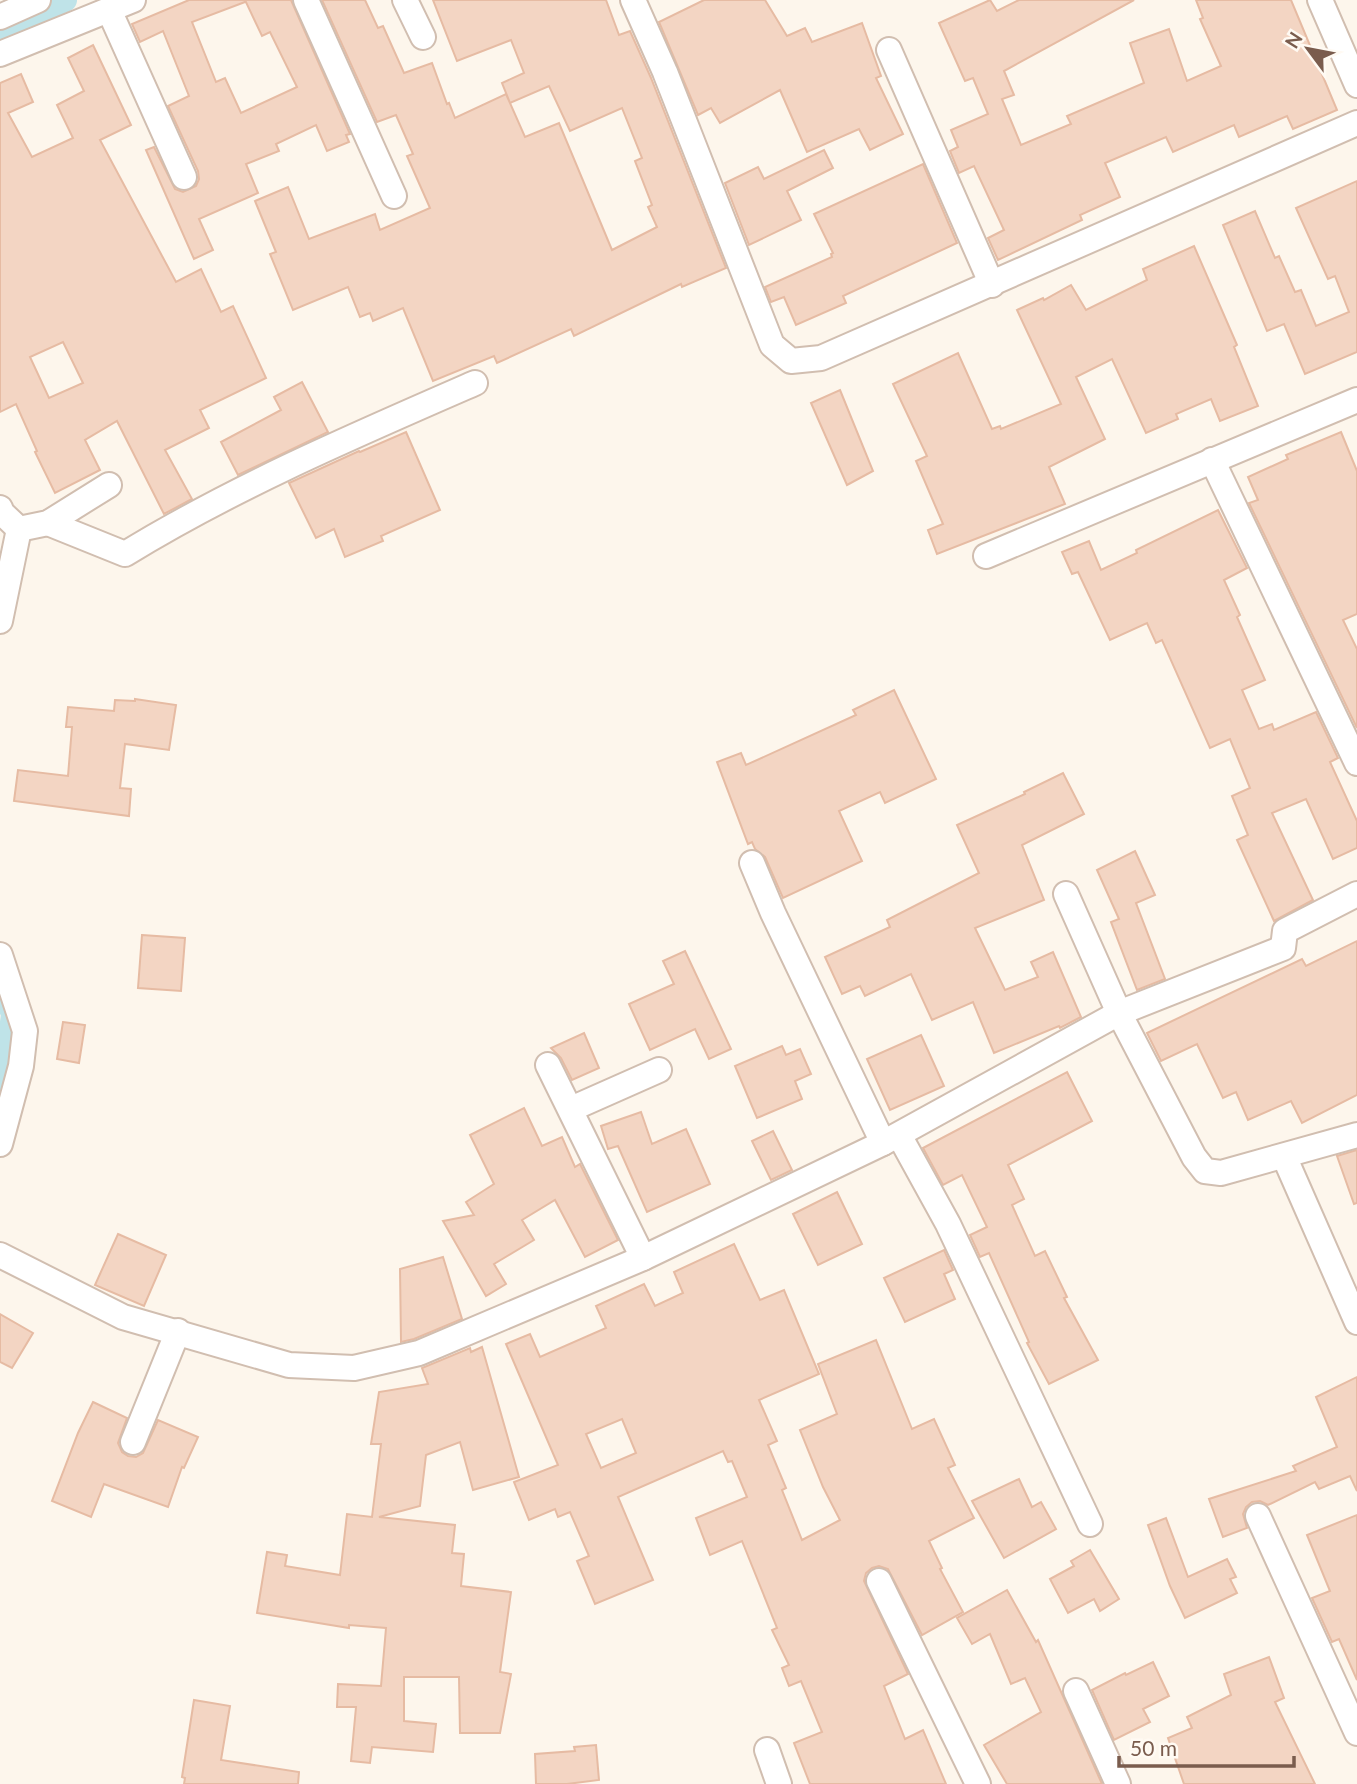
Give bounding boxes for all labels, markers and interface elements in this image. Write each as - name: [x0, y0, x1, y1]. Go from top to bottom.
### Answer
- north arrow: [1273, 14, 1343, 84]
- text: N: [1280, 27, 1307, 52]
- scale bar: [1119, 1724, 1294, 1768]
- text: 50 m: [1130, 1735, 1177, 1760]

